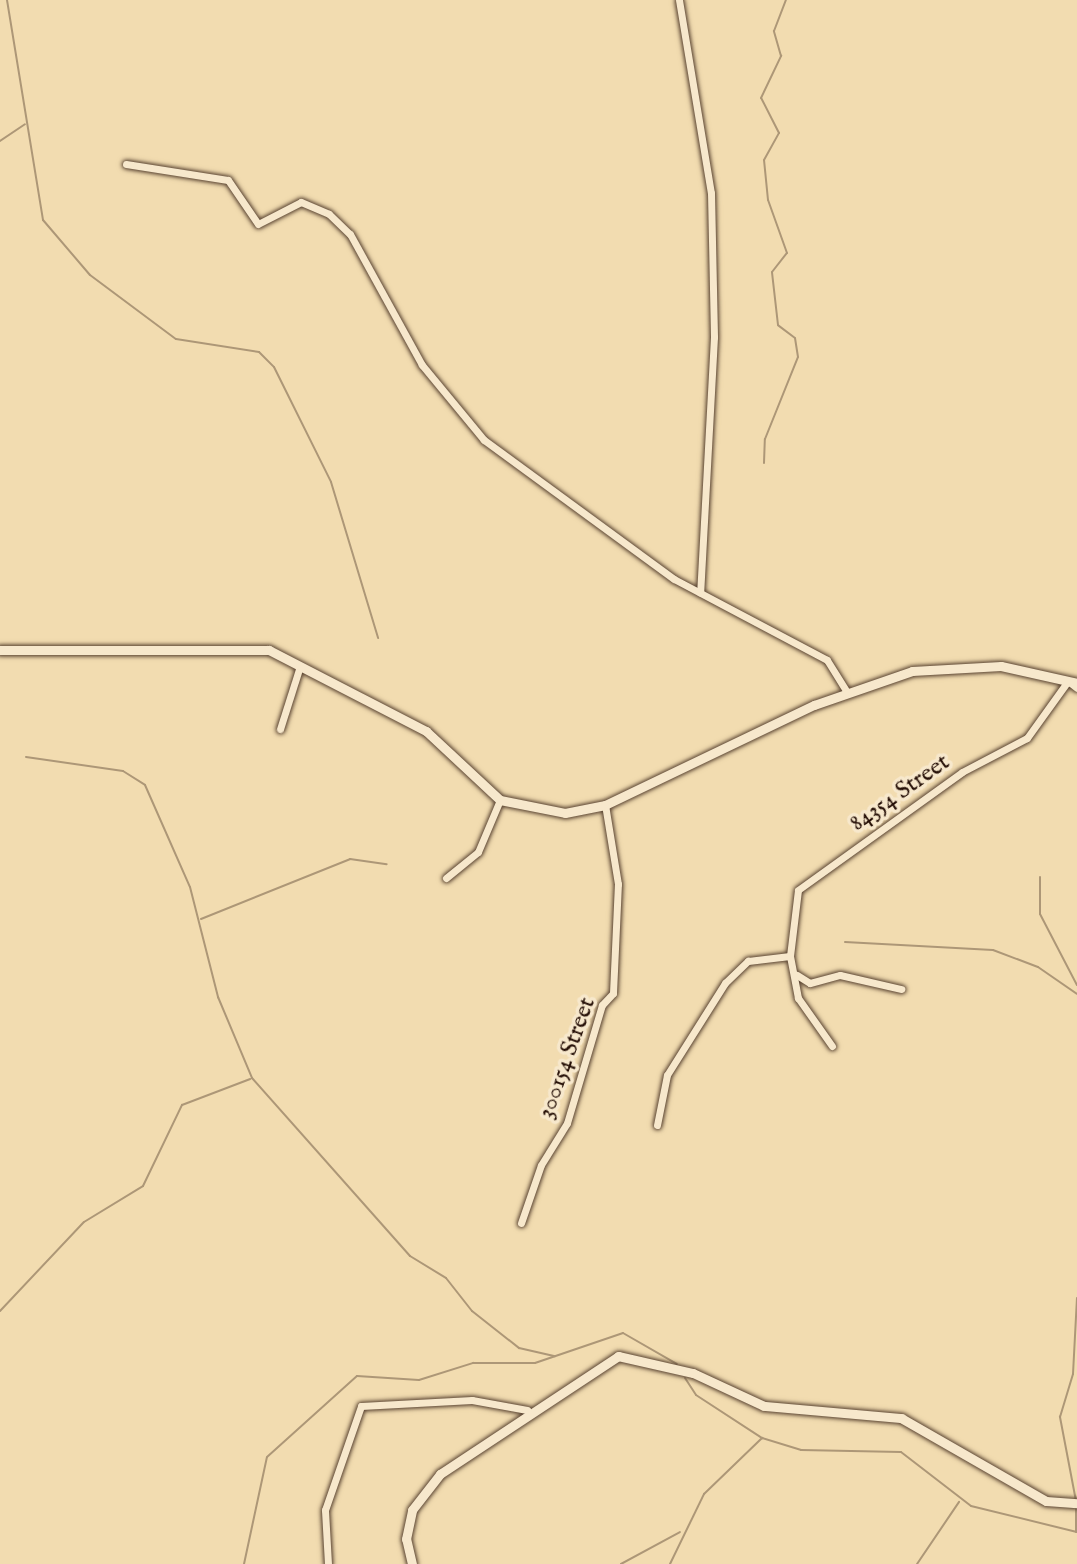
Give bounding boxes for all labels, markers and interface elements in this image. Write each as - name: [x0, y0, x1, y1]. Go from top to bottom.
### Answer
- street label: 84354 Street: [844, 748, 956, 838]
- street label: 300154 Street: [532, 994, 602, 1122]

